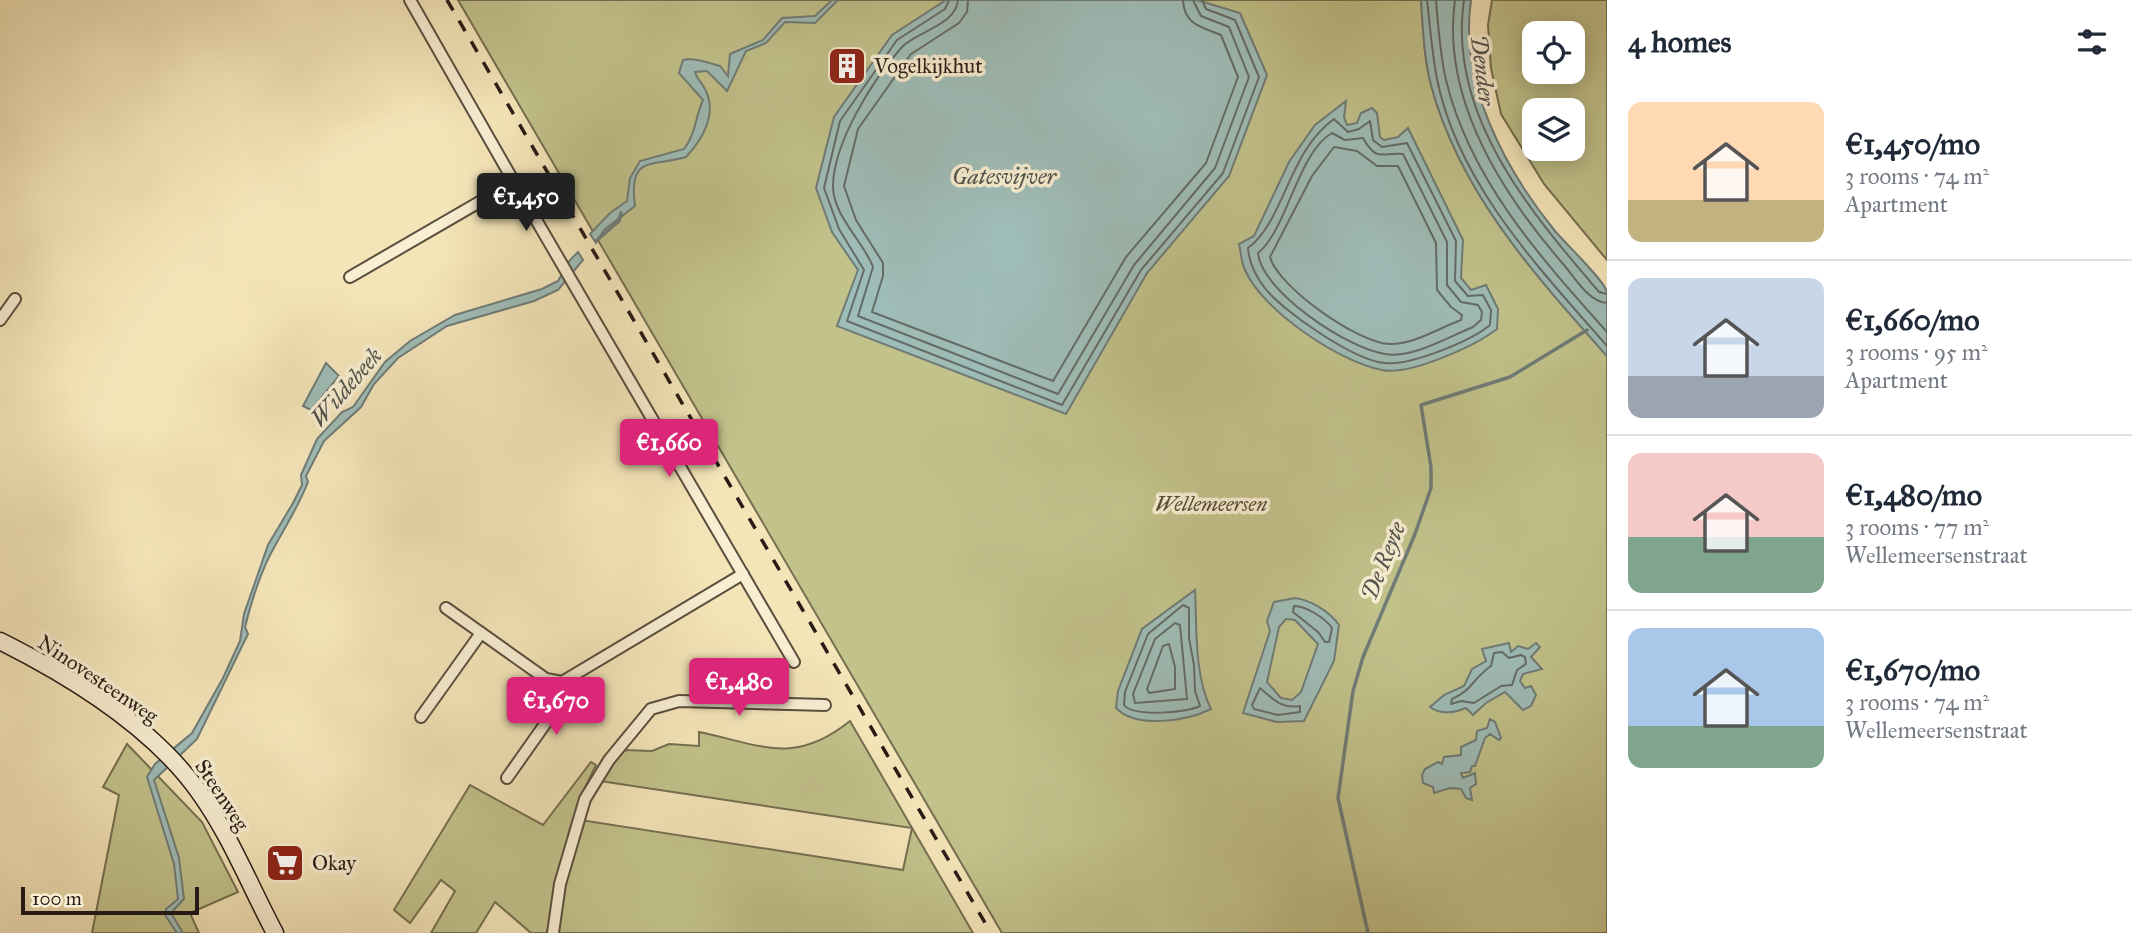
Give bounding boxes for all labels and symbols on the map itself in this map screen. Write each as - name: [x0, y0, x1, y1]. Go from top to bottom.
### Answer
- water label: Dender: [1465, 33, 1501, 108]
- building icon: Vogelkijkhut: [826, 45, 868, 87]
- place label: Vogelkijkhut: [873, 53, 983, 79]
- water label: Gatesvijver: [952, 162, 1057, 190]
- pin: €1,450: [469, 174, 583, 233]
- water label: Wildebeek: [304, 342, 388, 432]
- pin: €1,660: [612, 420, 726, 479]
- park label: Wellemeersen: [1155, 491, 1267, 517]
- water label: De Reyte: [1355, 517, 1411, 604]
- street label: Ninovesteenweg: [33, 629, 163, 729]
- pin: €1,480: [682, 658, 796, 718]
- pin: €1,670: [499, 678, 613, 737]
- street label: Steenweg: [189, 754, 255, 836]
- supermarket icon: Okay: [264, 842, 306, 884]
- place label: Okay: [312, 850, 357, 876]
- scale bar: [21, 884, 200, 916]

